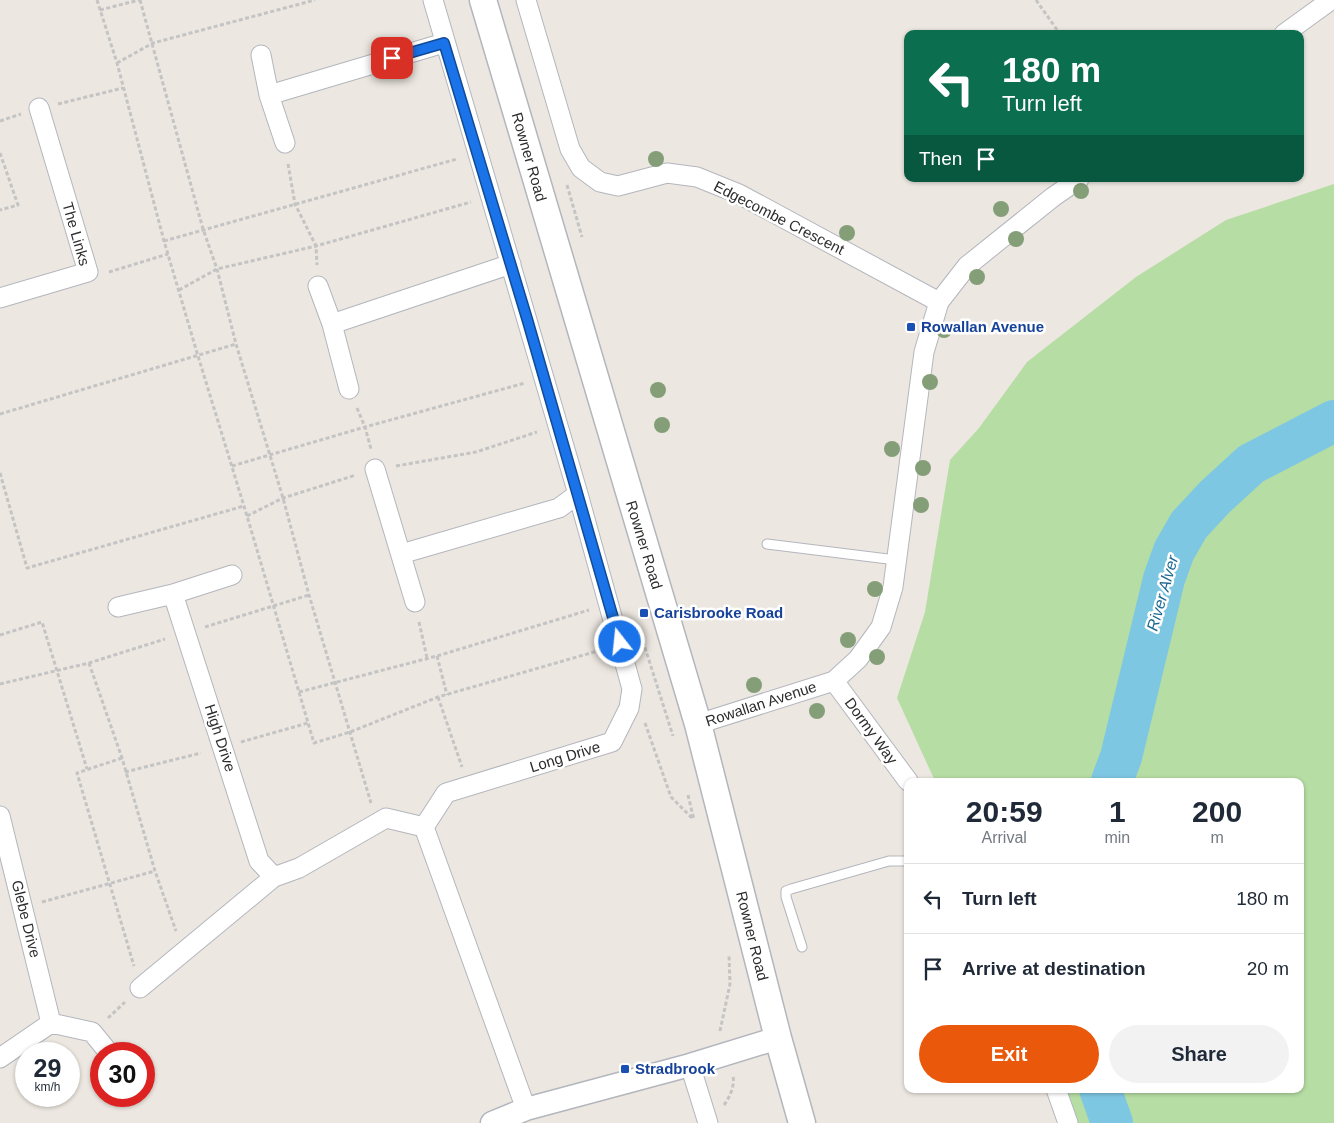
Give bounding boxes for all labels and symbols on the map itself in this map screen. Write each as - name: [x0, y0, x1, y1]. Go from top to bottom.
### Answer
- pin: [371, 37, 413, 79]
- street label: Rowner Road: [509, 110, 550, 203]
- street label: Edgecombe Crescent: [711, 177, 848, 258]
- street label: The Links: [59, 200, 94, 267]
- place label: Rowallan Avenue: [921, 318, 1044, 335]
- marker: Rowallan Avenue: [905, 321, 917, 333]
- street label: Rowner Road: [623, 499, 666, 591]
- water label: River Alver: [1144, 553, 1182, 633]
- place label: Carisbrooke Road: [654, 604, 783, 621]
- marker: Carisbrooke Road: [638, 607, 650, 619]
- position arrow: [593, 615, 645, 667]
- street label: Rowallan Avenue: [703, 678, 818, 729]
- street label: Dormy Way: [842, 694, 901, 768]
- street label: High Drive: [202, 702, 239, 774]
- street label: Long Drive: [528, 738, 602, 775]
- street label: Glebe Drive: [9, 878, 44, 959]
- street label: Rowner Road: [733, 889, 772, 982]
- speed limit sign: 30: [90, 1042, 155, 1107]
- place label: Stradbrook: [635, 1060, 716, 1077]
- marker: Stradbrook: [619, 1063, 631, 1075]

